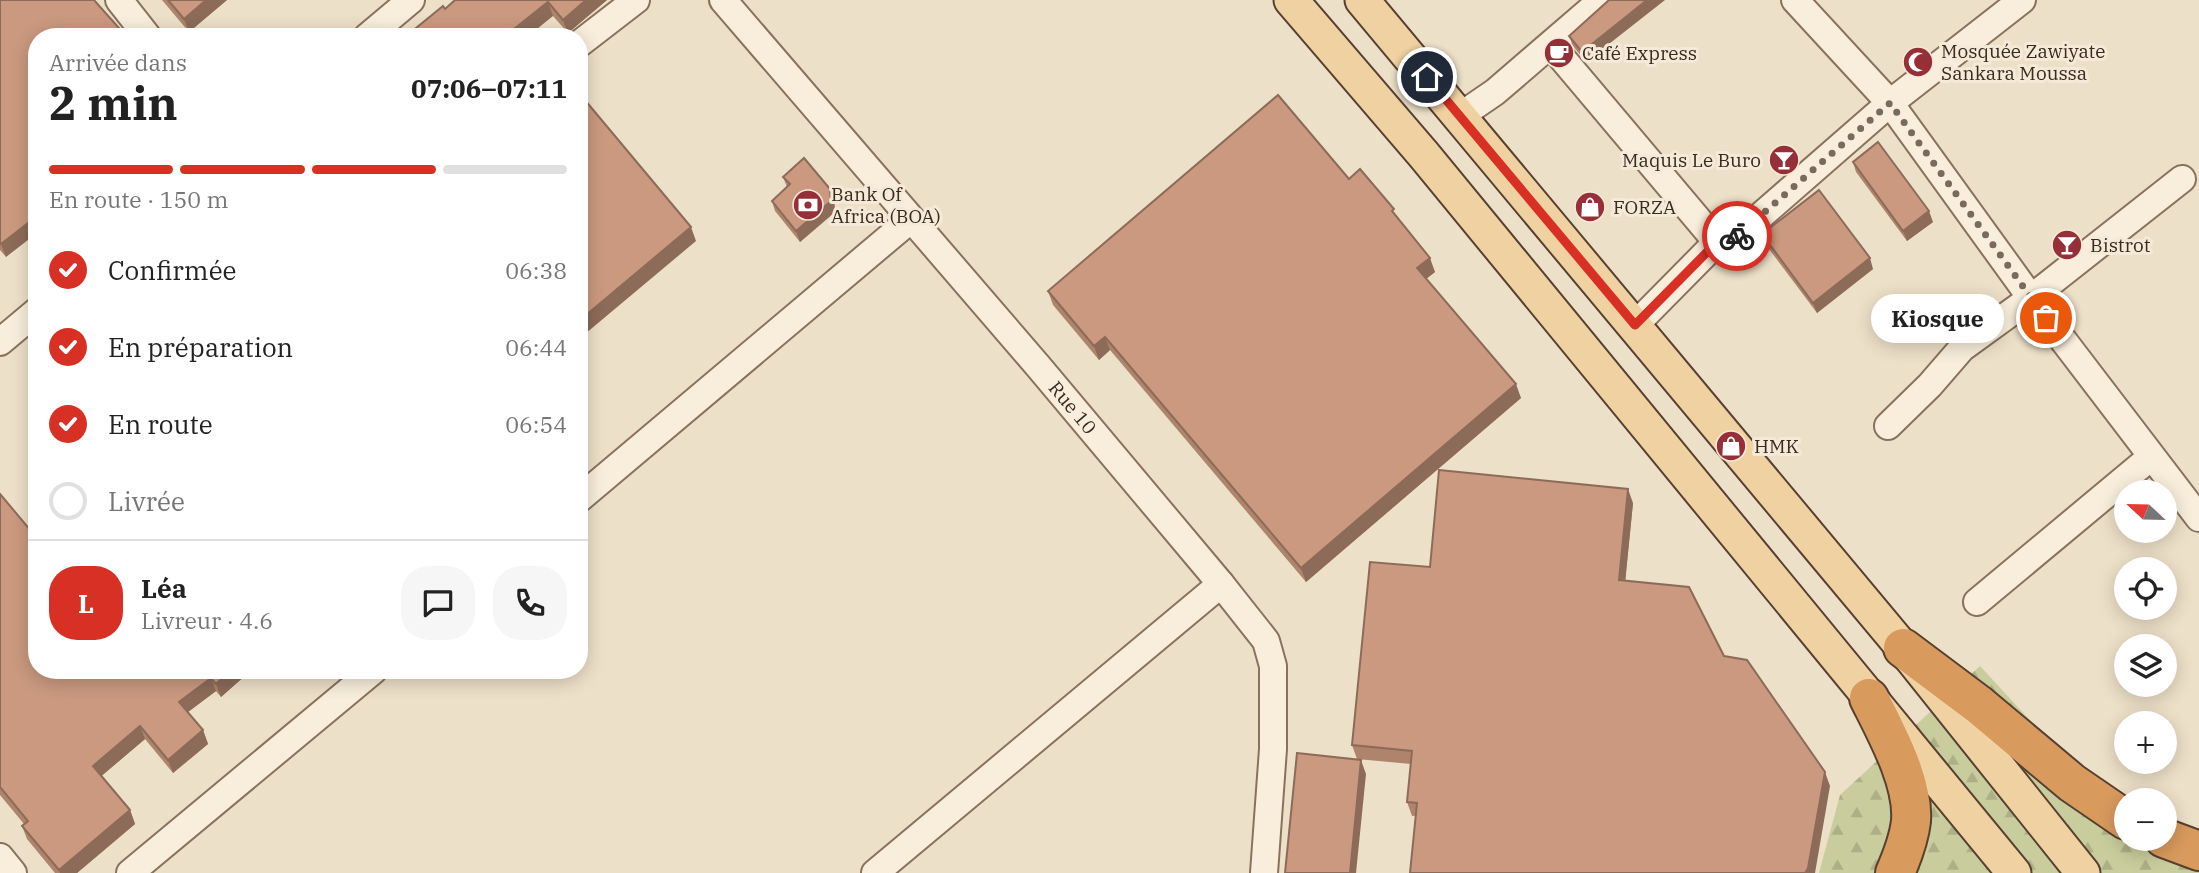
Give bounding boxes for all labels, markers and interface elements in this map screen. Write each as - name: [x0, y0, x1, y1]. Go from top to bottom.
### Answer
- cafe icon: Café Express: [1542, 36, 1576, 70]
- place label: Mosquée Zawiyate Sankara Moussa: [1941, 39, 2106, 85]
- place label: Café Express: [1582, 41, 1697, 65]
- mosque icon: Mosquée Zawiyate Sankara Moussa: [1901, 45, 1935, 79]
- text: Arrivée dans: [49, 47, 187, 77]
- pin: [1397, 47, 1457, 107]
- icon: home: [1408, 58, 1446, 96]
- text: 07:06–07:11: [411, 71, 567, 105]
- text: 2 min: [49, 73, 178, 133]
- bar icon: Maquis Le Buro: [1767, 143, 1801, 177]
- place label: Maquis Le Buro: [1622, 148, 1761, 172]
- place label: Bank Of Africa (BOA): [831, 182, 941, 228]
- text: En route · 150 m: [49, 184, 228, 214]
- bank icon: Bank Of Africa (BOA): [791, 188, 825, 222]
- shop icon: FORZA: [1573, 190, 1607, 224]
- place label: FORZA: [1613, 195, 1676, 219]
- courier: [1702, 201, 1772, 271]
- icon: bike: [1718, 217, 1756, 255]
- bar icon: Bistrot: [2050, 228, 2084, 262]
- place label: Bistrot: [2090, 233, 2151, 257]
- icon: check: [49, 251, 87, 289]
- text: Confirmée: [108, 253, 237, 287]
- text: 06:38: [505, 255, 567, 285]
- pin: [2016, 288, 2076, 348]
- callout: Kiosque: [1871, 294, 2004, 342]
- icon: bag: [2027, 299, 2065, 337]
- text: Kiosque: [1891, 303, 1984, 333]
- icon: check: [49, 328, 87, 366]
- text: En préparation: [108, 330, 293, 364]
- text: 06:44: [505, 332, 567, 362]
- street label: Rue 10: [1044, 376, 1102, 439]
- icon: check: [49, 405, 87, 443]
- text: En route: [108, 407, 213, 441]
- text: 06:54: [505, 409, 567, 439]
- shop icon: HMK: [1714, 429, 1748, 463]
- place label: HMK: [1754, 434, 1800, 458]
- north arrow: [2114, 480, 2177, 542]
- map controls: [2114, 480, 2177, 851]
- text: Livrée: [108, 484, 185, 518]
- button: locate: [2114, 557, 2177, 620]
- button: chat: [401, 566, 475, 640]
- button: phone: [493, 566, 567, 640]
- text: Léa: [141, 571, 187, 605]
- text: L: [78, 586, 94, 620]
- text: Livreur · 4.6: [141, 605, 273, 635]
- button: layers: [2114, 634, 2177, 697]
- button: +: [2114, 711, 2177, 774]
- button: −: [2114, 788, 2177, 851]

